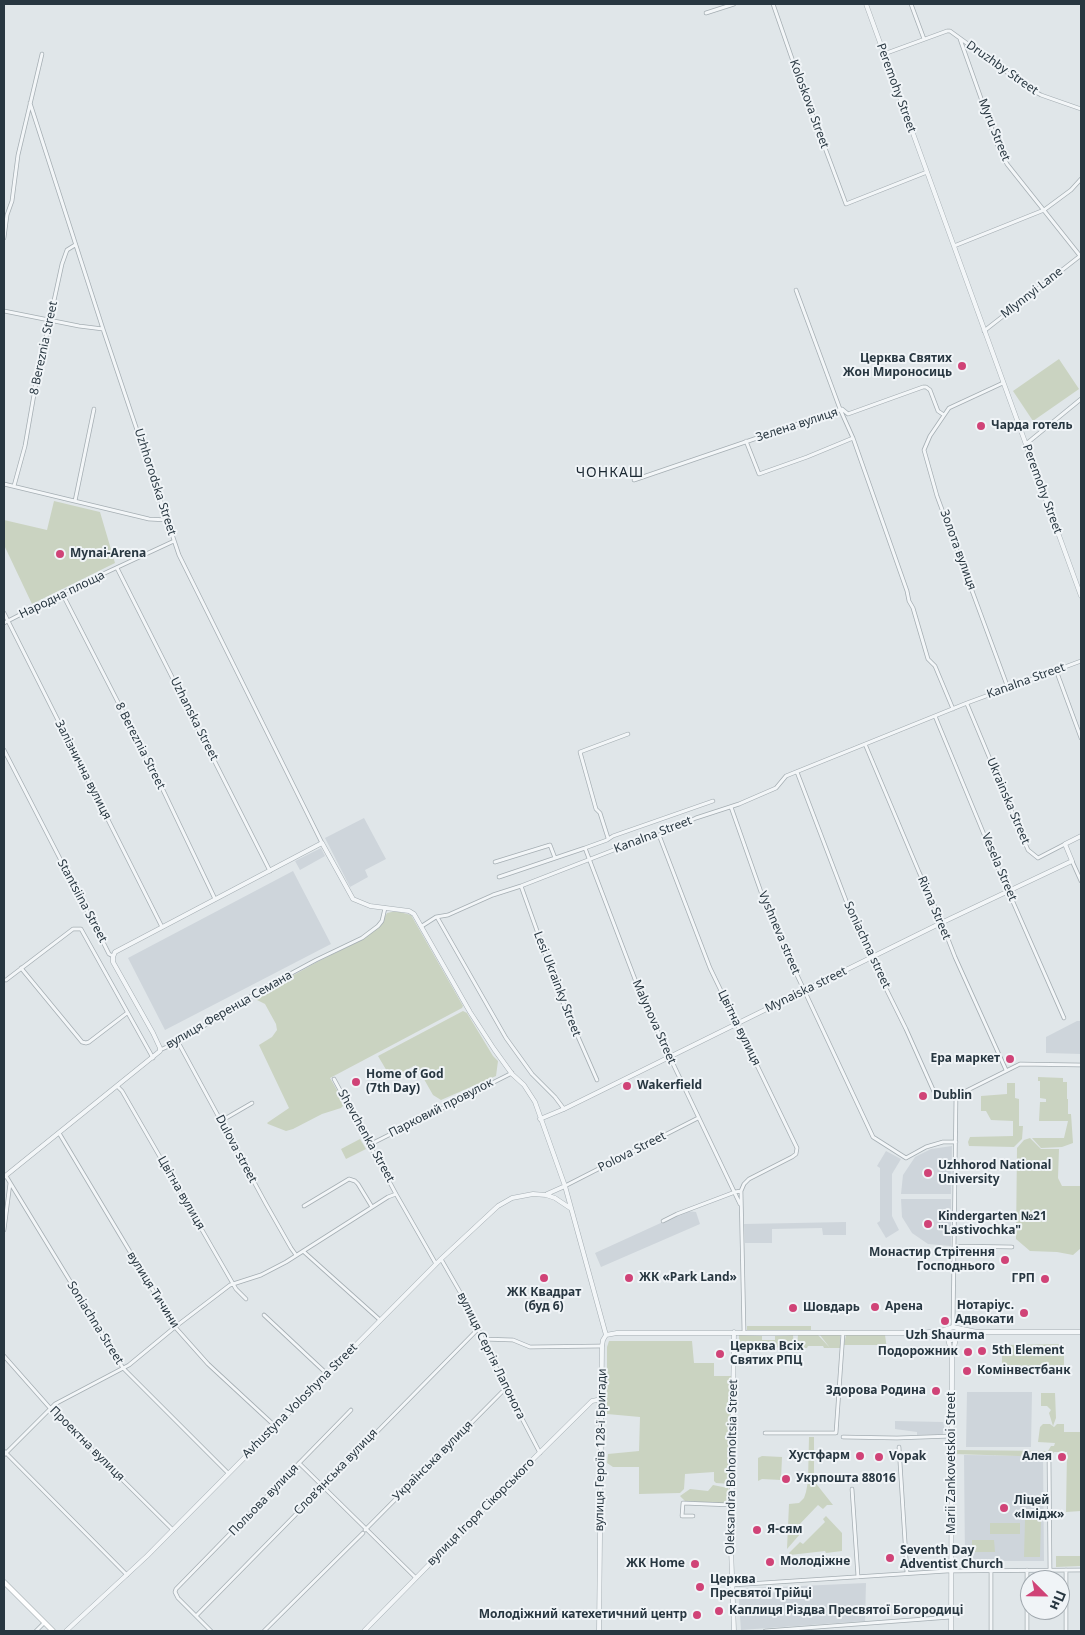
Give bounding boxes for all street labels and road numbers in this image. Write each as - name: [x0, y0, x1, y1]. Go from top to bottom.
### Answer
- street label: Druzhby Street: [963, 38, 1041, 98]
- street label: Peremohy Street: [873, 41, 919, 135]
- street label: Koloskova Street: [786, 58, 832, 150]
- street label: Myru Street: [975, 97, 1013, 163]
- street label: Mlynnyi Lane: [998, 264, 1066, 322]
- street label: 8 Bereznia Street: [27, 300, 61, 396]
- street label: Зелена вулиця: [754, 405, 840, 445]
- street label: Uzhhorodska Street: [131, 427, 179, 537]
- street label: Peremohy Street: [1019, 442, 1065, 536]
- street label: Золота вулиця: [937, 508, 979, 592]
- street label: Народна площа: [17, 568, 107, 622]
- street label: Kanalna Street: [985, 660, 1067, 702]
- street label: Uzhanska Street: [167, 675, 221, 763]
- street label: 8 Bereznia Street: [112, 700, 168, 792]
- street label: Залізнична вулиця: [52, 718, 114, 822]
- street label: Ukrainska Street: [983, 756, 1033, 846]
- street label: Kanalna Street: [612, 814, 694, 856]
- street label: Vesela Street: [978, 831, 1020, 903]
- street label: Stantsiina Street: [54, 857, 110, 945]
- street label: Rivna Street: [914, 874, 954, 942]
- street label: Vyshneva street: [755, 889, 803, 977]
- street label: Soniachna street: [841, 899, 893, 991]
- street label: Lesi Ukrainky Street: [530, 929, 584, 1039]
- street label: Mynaiska street: [763, 964, 849, 1016]
- street label: вулиця Ференца Семана: [163, 968, 295, 1052]
- street label: Malynova Street: [629, 978, 679, 1066]
- street label: Цвітна вулиця: [714, 988, 764, 1068]
- street label: Парковий провулок: [386, 1075, 496, 1141]
- street label: Shevchenka Street: [335, 1087, 397, 1185]
- street label: Dulova street: [212, 1113, 260, 1185]
- street label: Polova Street: [596, 1129, 668, 1175]
- street label: Цвітна вулиця: [154, 1154, 208, 1232]
- street label: вулиця Тичини: [124, 1249, 182, 1331]
- street label: Soniachna Street: [64, 1279, 126, 1367]
- street label: вулиця Сергія Лапонога: [454, 1290, 528, 1422]
- street label: Avhustyna Voloshyna Street: [240, 1341, 360, 1461]
- street label: вулиця Героїв 128-ї Бригади: [592, 1368, 610, 1532]
- street label: Oleksandra Bohomoltsia Street: [723, 1379, 741, 1555]
- street label: Marii Zankovetskoi Street: [945, 1392, 959, 1534]
- street label: Проектна вулиця: [47, 1404, 127, 1484]
- street label: Українська вулиця: [390, 1418, 476, 1504]
- street label: Словʼянська вулиця: [291, 1426, 381, 1518]
- street label: вулиця Ігоря Сікорського: [424, 1455, 538, 1569]
- street label: Польова вулиця: [226, 1461, 302, 1539]

